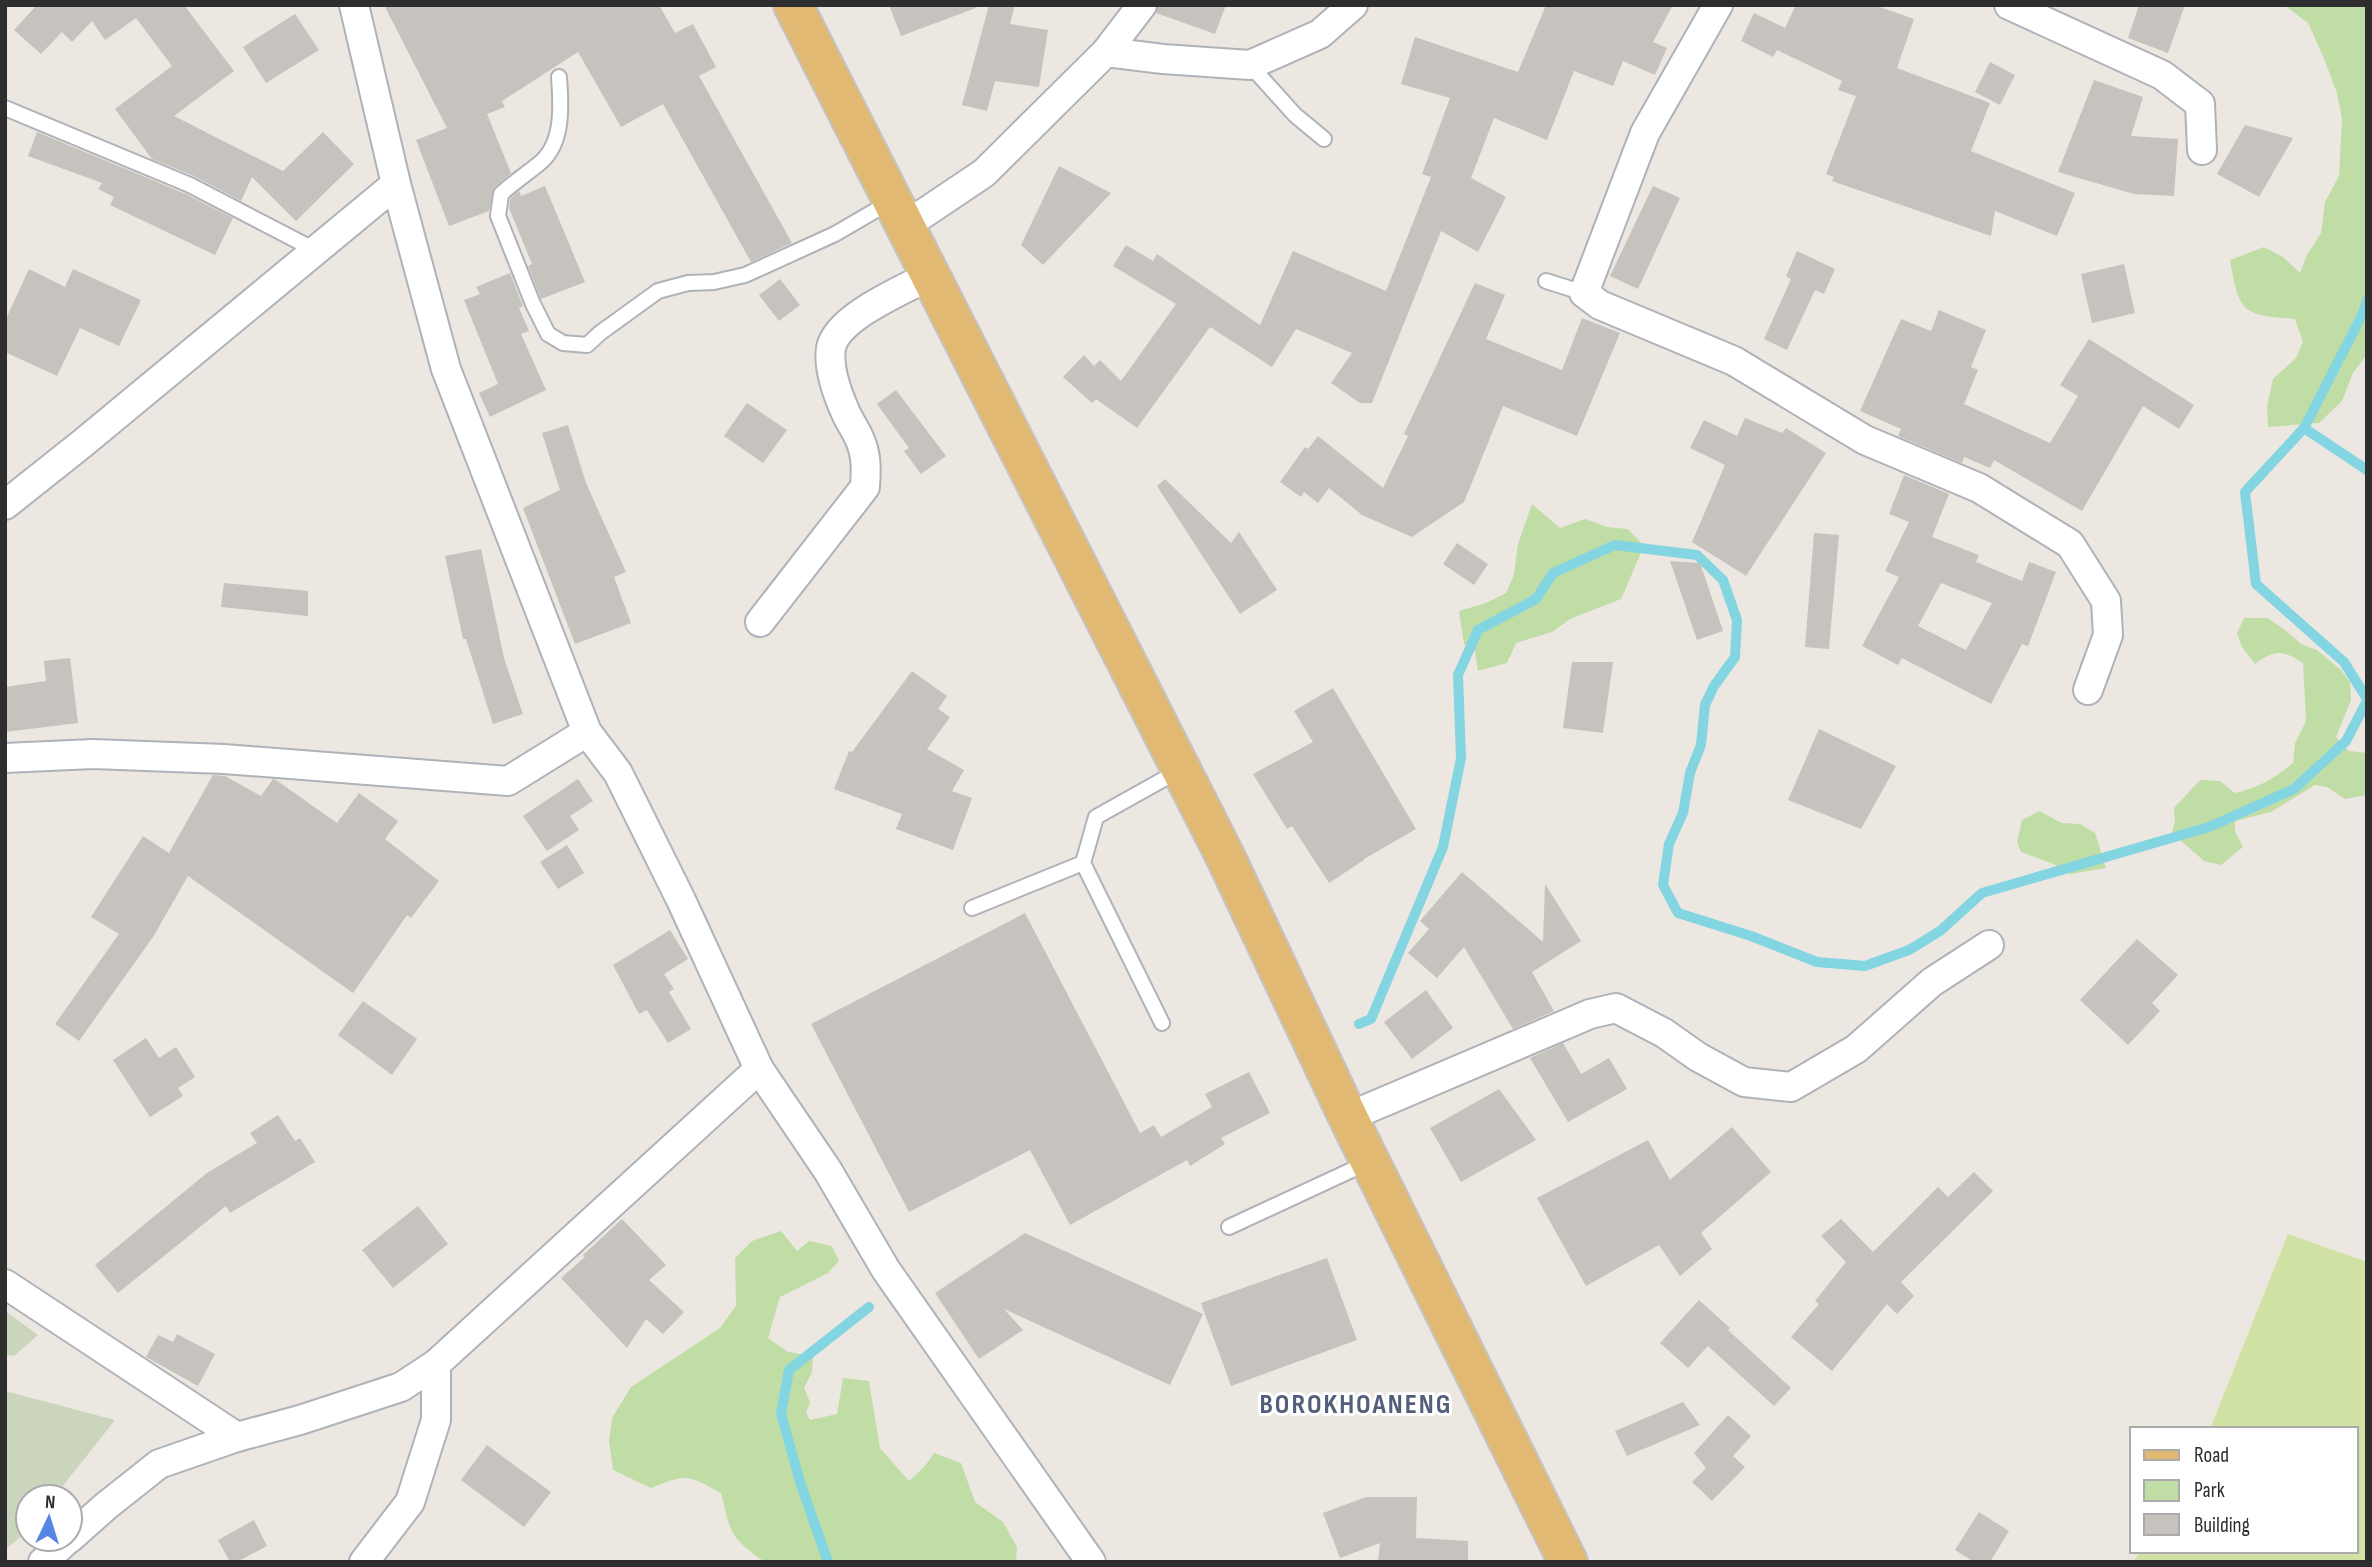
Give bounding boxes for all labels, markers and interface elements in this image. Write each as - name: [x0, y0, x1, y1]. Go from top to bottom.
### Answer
- district label: BOROKHOANENG: [1260, 1388, 1452, 1421]
- legend: [2130, 1427, 2358, 1553]
- text: Road: [2194, 1443, 2229, 1468]
- text: Park: [2194, 1478, 2225, 1503]
- north arrow: [14, 1483, 84, 1553]
- text: N: [44, 1491, 56, 1514]
- text: Building: [2194, 1513, 2250, 1538]

